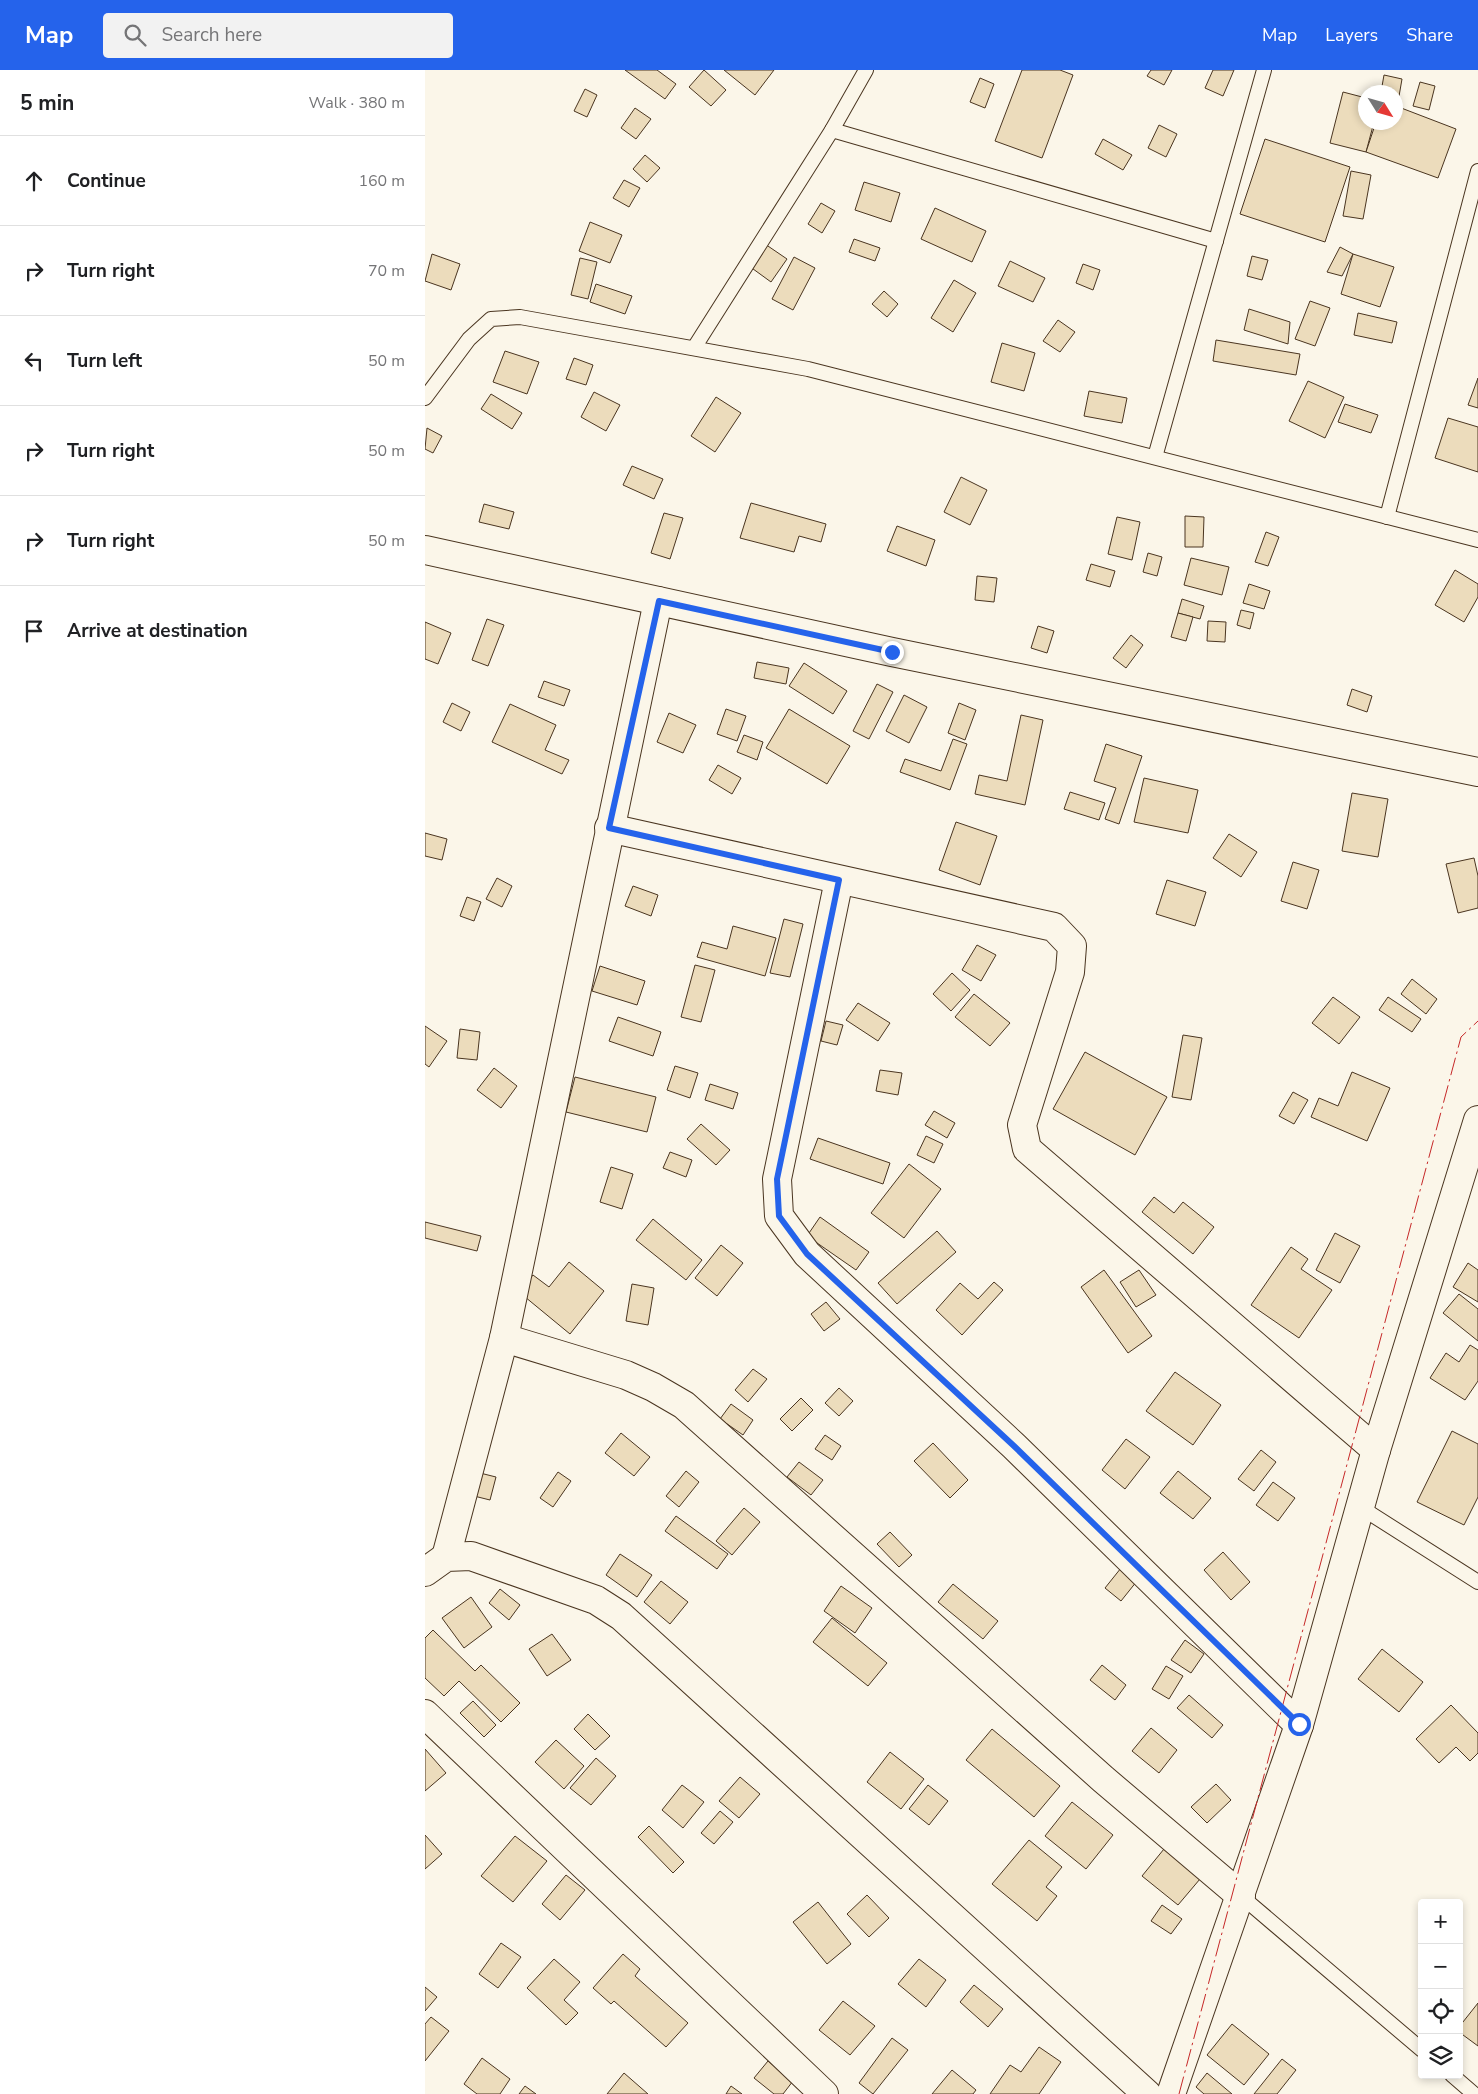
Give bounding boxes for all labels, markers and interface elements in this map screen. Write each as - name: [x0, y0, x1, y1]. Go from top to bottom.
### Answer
- search box: [103, 13, 453, 58]
- text: Map: [25, 19, 73, 51]
- icon: search: [121, 21, 149, 49]
- text: Search here: [161, 22, 262, 48]
- text: Map: [1262, 23, 1297, 47]
- text: Layers: [1325, 23, 1378, 47]
- text: Share: [1406, 23, 1453, 47]
- north arrow: [1358, 85, 1403, 130]
- text: 5 min: [20, 89, 74, 117]
- text: Walk · 380 m: [309, 92, 405, 114]
- icon: ahead: [20, 167, 48, 195]
- text: Continue: [67, 168, 146, 194]
- text: 160 m: [358, 170, 405, 192]
- icon: right: [20, 257, 48, 285]
- text: Turn right: [67, 258, 154, 284]
- text: 70 m: [368, 260, 405, 282]
- icon: left: [20, 347, 48, 375]
- text: Turn left: [67, 348, 142, 374]
- text: 50 m: [368, 350, 405, 372]
- icon: right: [20, 437, 48, 465]
- text: Turn right: [67, 438, 154, 464]
- text: 50 m: [368, 440, 405, 462]
- icon: right: [20, 527, 48, 555]
- text: Turn right: [67, 528, 154, 554]
- text: 50 m: [368, 530, 405, 552]
- icon: arrive: [20, 617, 48, 645]
- text: Arrive at destination: [67, 618, 248, 644]
- route end: [881, 641, 904, 664]
- route start: [1288, 1713, 1311, 1736]
- map controls: [1418, 1899, 1463, 2079]
- button: +: [1418, 1899, 1463, 1944]
- button: −: [1418, 1944, 1463, 1989]
- button: locate: [1418, 1989, 1463, 2034]
- button: layers: [1418, 2034, 1463, 2079]

